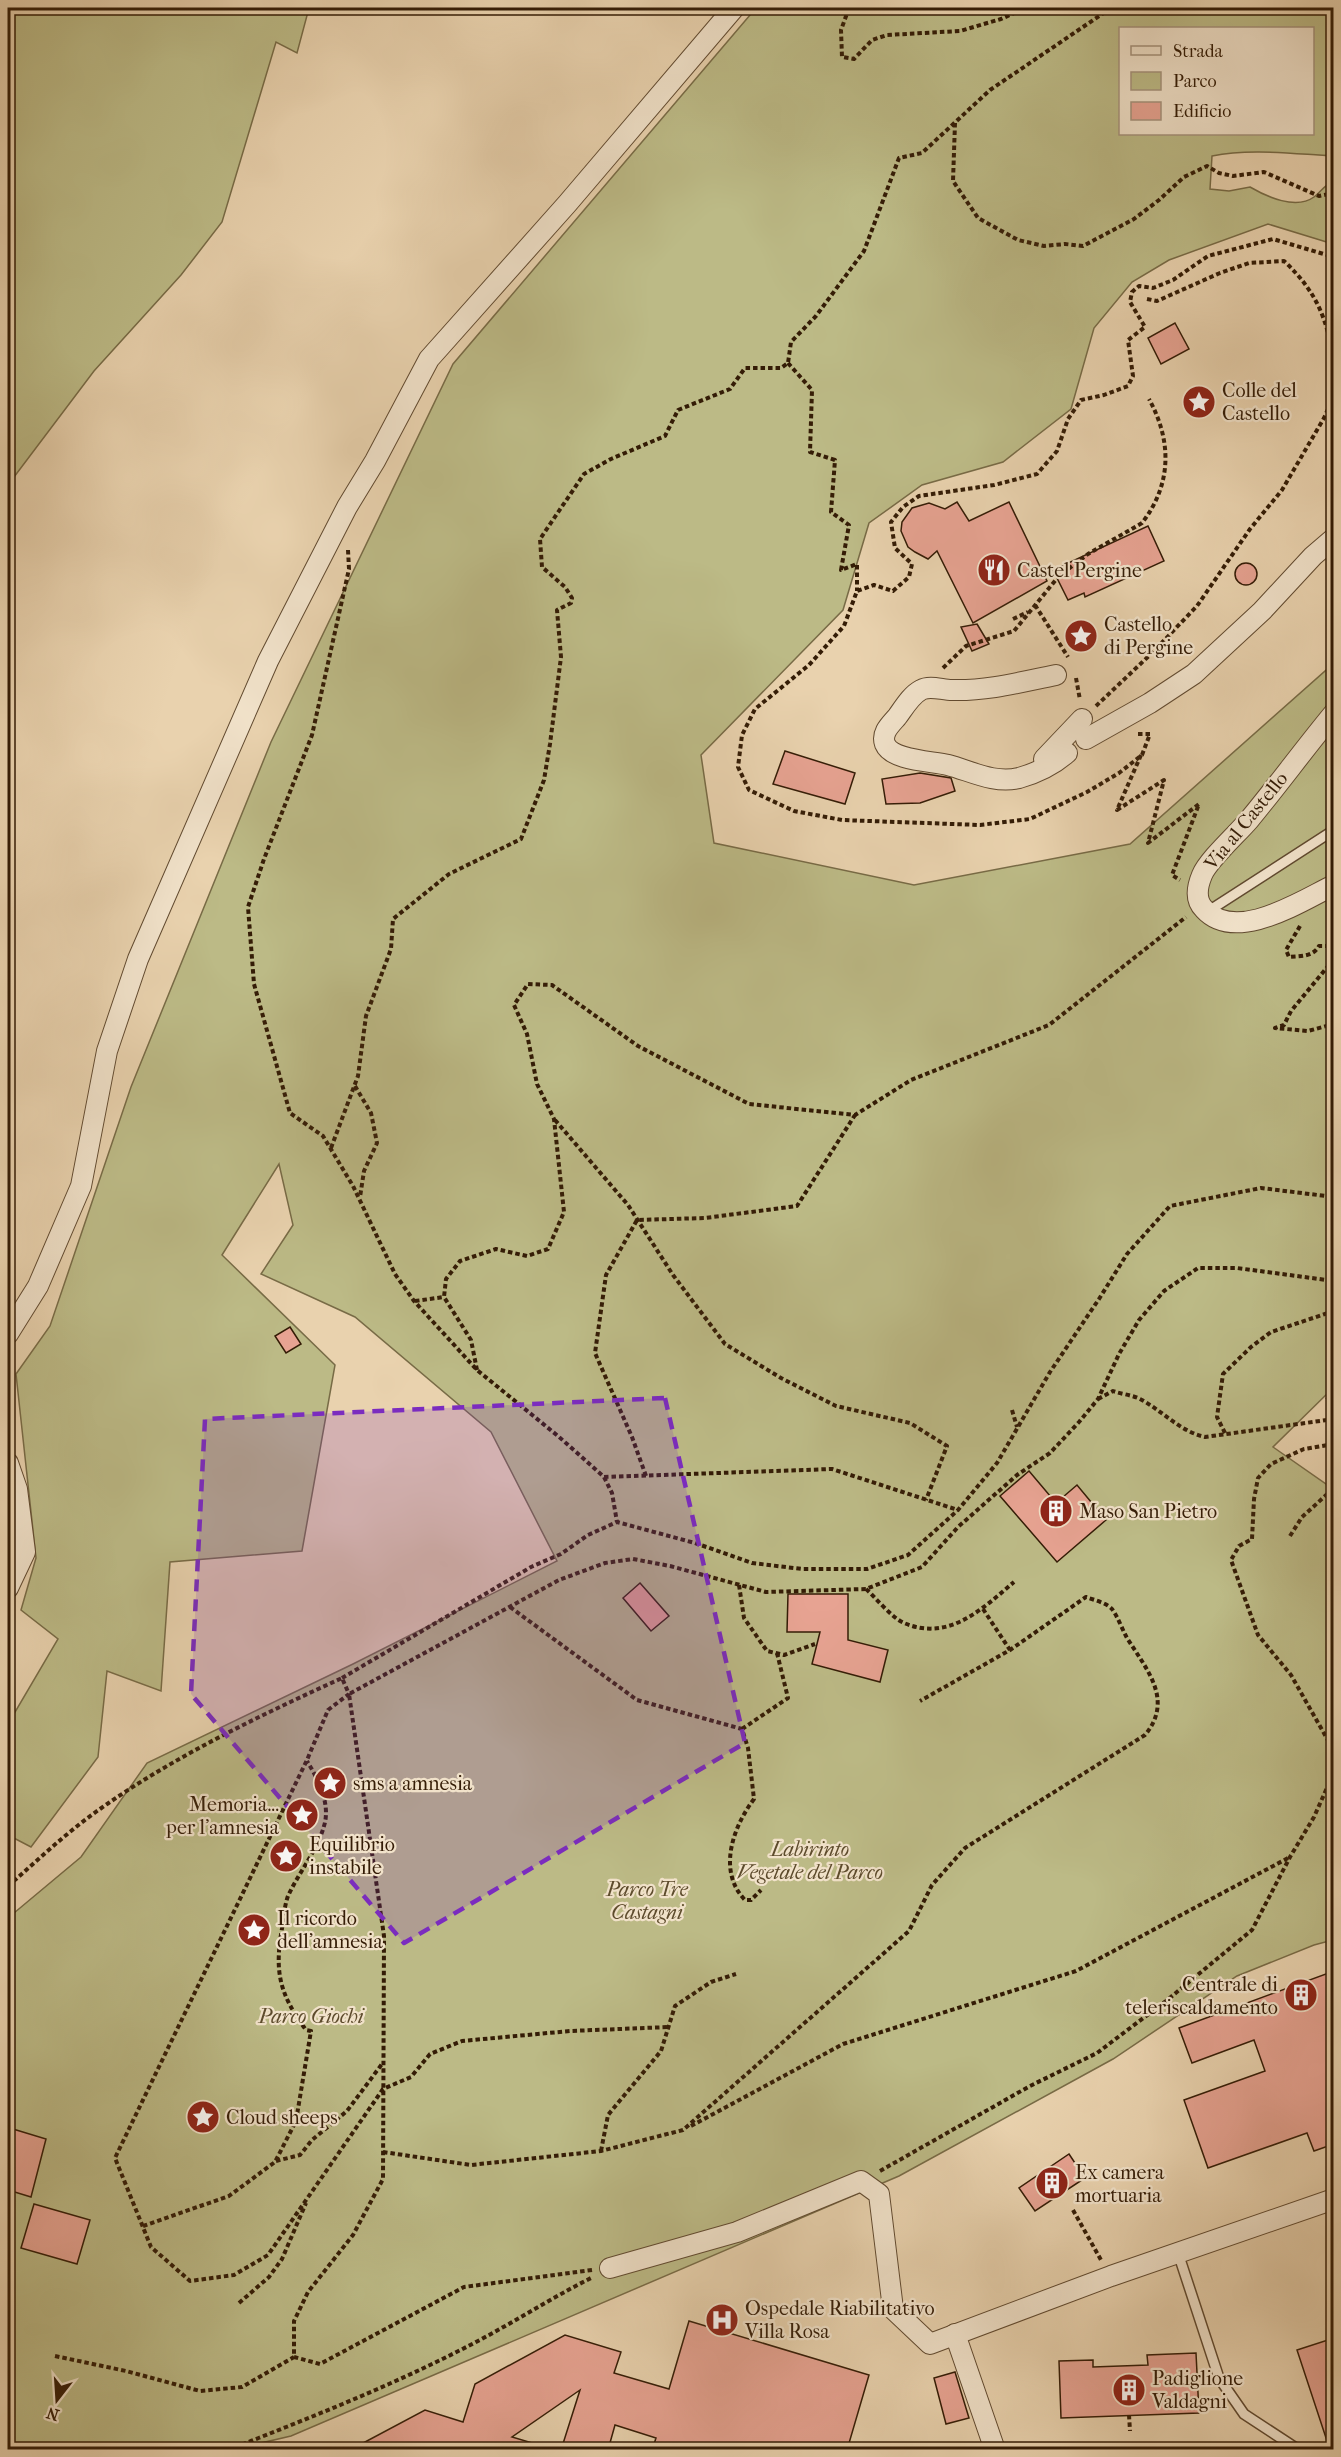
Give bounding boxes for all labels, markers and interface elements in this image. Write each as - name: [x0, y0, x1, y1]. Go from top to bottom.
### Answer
- legend: [1119, 27, 1314, 135]
- text: Strada: [1173, 41, 1224, 62]
- text: Parco: [1173, 71, 1217, 92]
- text: Edificio: [1173, 101, 1231, 122]
- place label: Colle del Castello: [1222, 379, 1297, 425]
- place icon: Colle del Castello: [1181, 384, 1217, 420]
- restaurant icon: Castel Pergine: [976, 552, 1012, 588]
- place label: Castel Pergine: [1017, 559, 1142, 582]
- place label: Castello di Pergine: [1104, 613, 1193, 659]
- place icon: Castello di Pergine: [1063, 618, 1099, 654]
- street label: Via al Castello: [1199, 767, 1293, 875]
- building icon: Maso San Pietro: [1038, 1493, 1074, 1529]
- place label: Maso San Pietro: [1079, 1500, 1217, 1523]
- place icon: sms a amnesia: [312, 1765, 348, 1801]
- place label: sms a amnesia: [353, 1772, 473, 1795]
- place label: Memoria... per l'amnesia: [165, 1793, 280, 1839]
- place icon: Memoria... per l'amnesia: [284, 1797, 320, 1833]
- place label: Equilibrio instabile: [309, 1833, 395, 1879]
- place icon: Equilibrio instabile: [268, 1838, 304, 1874]
- park label: Labirinto Vegetale del Parco: [737, 1838, 883, 1884]
- park label: Parco Tre Castagni: [605, 1878, 689, 1924]
- place label: Il ricordo dell'amnesia: [277, 1907, 383, 1953]
- place icon: Il ricordo dell'amnesia: [236, 1912, 272, 1948]
- place label: Centrale di teleriscaldamento: [1125, 1973, 1278, 2019]
- building icon: Centrale di teleriscaldamento: [1283, 1977, 1319, 2013]
- park label: Parco Giochi: [257, 2005, 365, 2028]
- place icon: Cloud sheeps: [185, 2099, 221, 2135]
- place label: Cloud sheeps: [226, 2106, 338, 2129]
- place label: Ex camera mortuaria: [1075, 2161, 1165, 2207]
- building icon: Ex camera mortuaria: [1034, 2165, 1070, 2201]
- place label: Ospedale Riabilitativo Villa Rosa: [744, 2297, 935, 2343]
- hospital icon: Ospedale Riabilitativo Villa Rosa: [704, 2302, 740, 2338]
- place label: Padiglione Valdagni: [1151, 2367, 1243, 2413]
- north arrow: [27, 2370, 87, 2430]
- building icon: Padiglione Valdagni: [1111, 2372, 1147, 2408]
- text: N: [43, 2403, 61, 2425]

